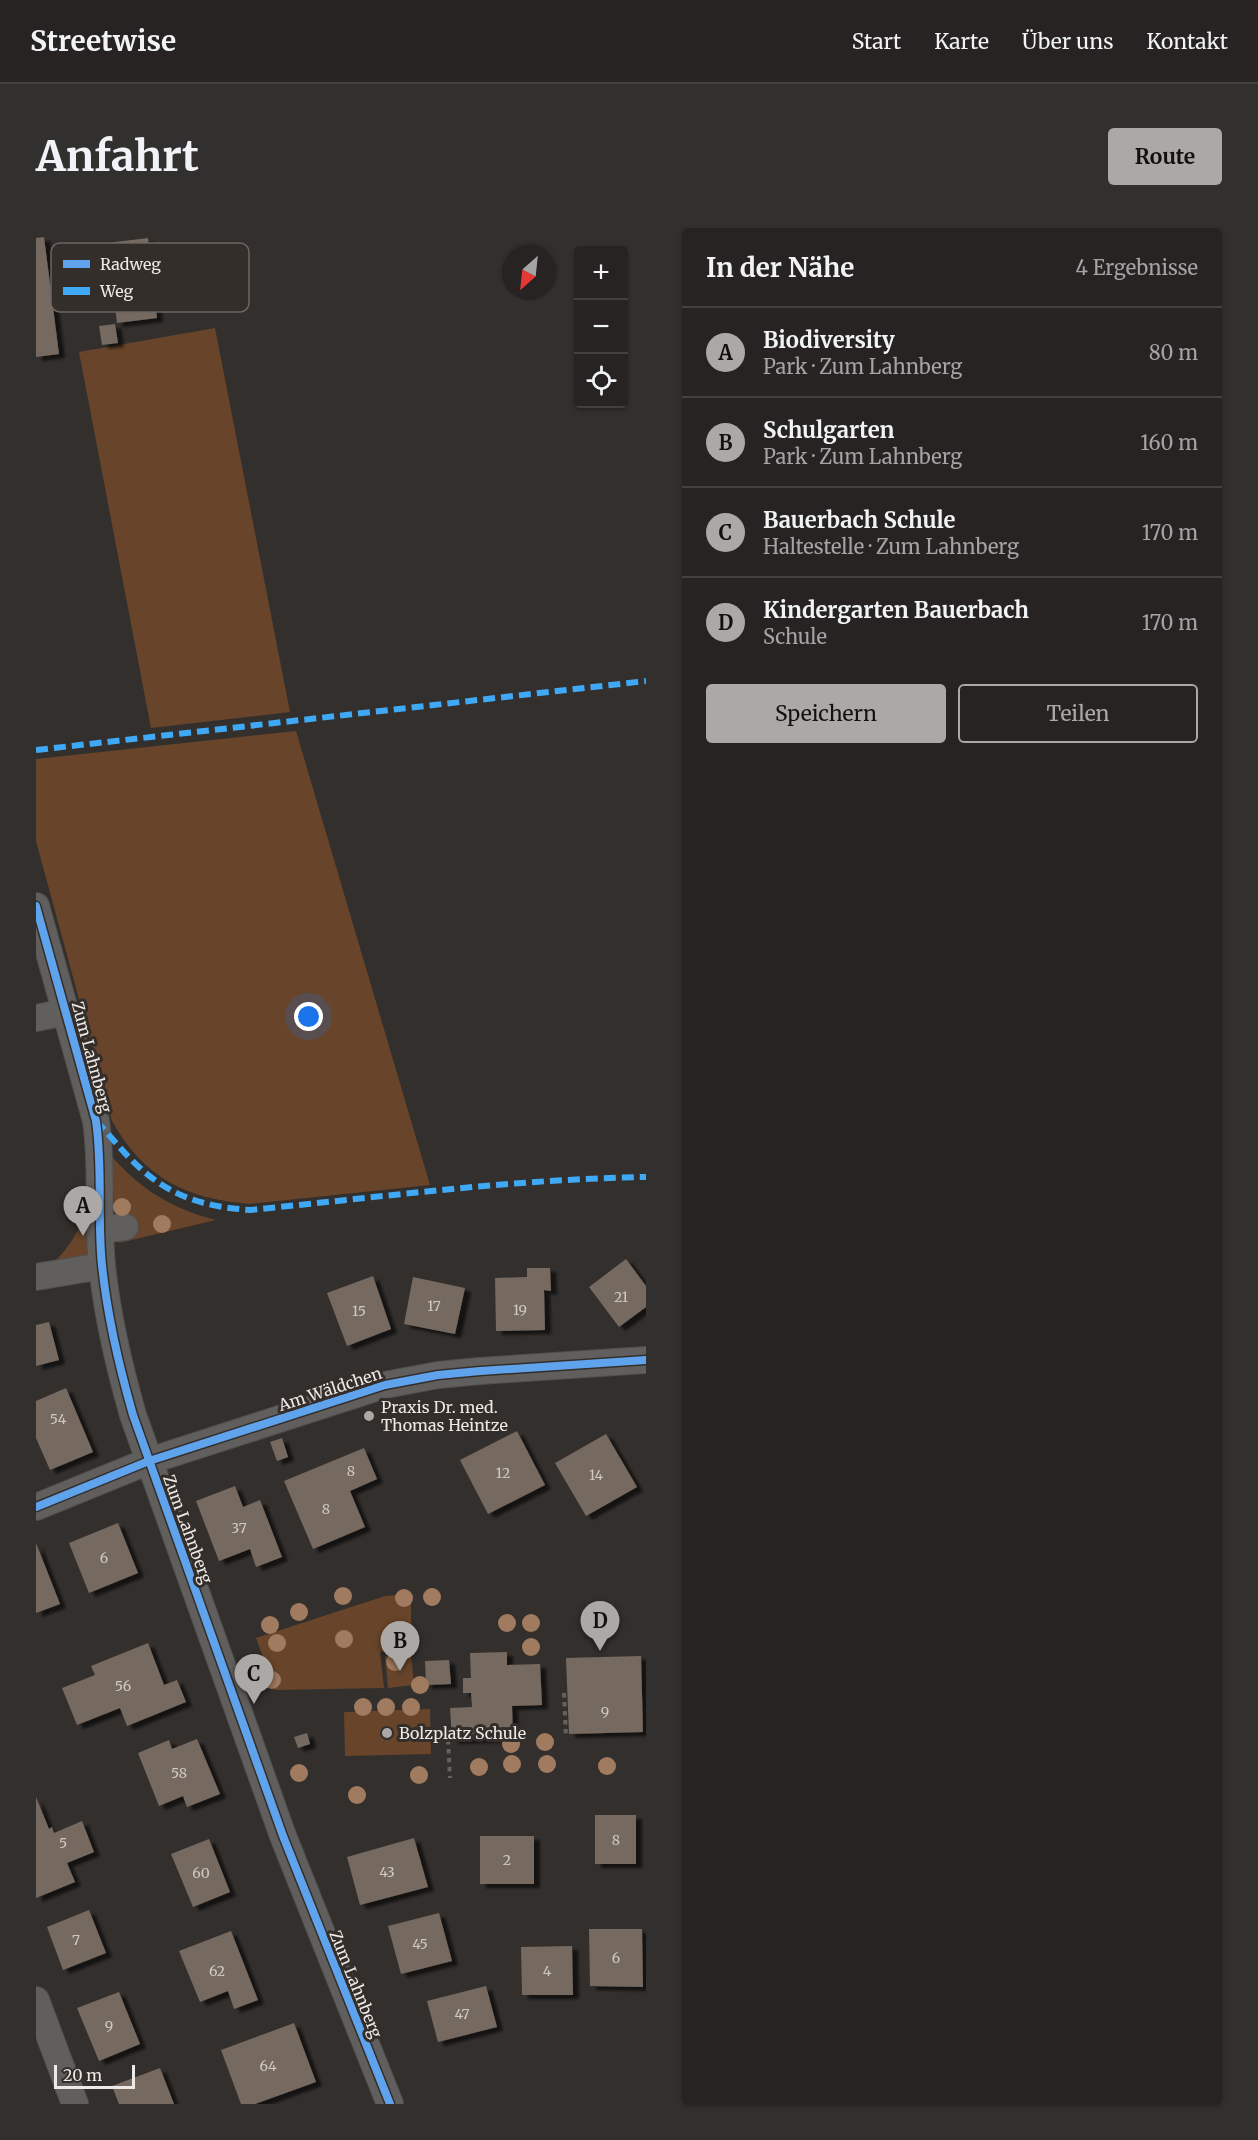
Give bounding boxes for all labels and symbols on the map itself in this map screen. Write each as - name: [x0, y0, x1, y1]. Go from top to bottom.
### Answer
- legend: [51, 243, 249, 312]
- north arrow: [502, 246, 556, 300]
- text: Radweg: [100, 254, 161, 274]
- text: Weg: [99, 281, 134, 301]
- street label: Zum Lahnberg: [68, 999, 117, 1115]
- your location: [294, 1002, 323, 1031]
- pin: A: [64, 1186, 102, 1236]
- house number: 21: [614, 1288, 628, 1306]
- house number: 17: [427, 1297, 441, 1315]
- house number: 19: [513, 1301, 527, 1319]
- house number: 15: [352, 1302, 366, 1320]
- street label: Am Wäldchen: [275, 1363, 385, 1415]
- place label: Praxis Dr. med. Thomas Heintze: [381, 1397, 508, 1435]
- marker: Praxis Dr. med. Thomas Heintze: [362, 1409, 376, 1423]
- house number: 54: [50, 1410, 67, 1428]
- house number: 8: [347, 1462, 355, 1480]
- house number: 12: [496, 1464, 510, 1482]
- house number: 14: [589, 1466, 603, 1484]
- street label: Zum Lahnberg: [159, 1472, 217, 1586]
- house number: 8: [322, 1500, 330, 1518]
- house number: 37: [231, 1519, 247, 1537]
- house number: 6: [100, 1549, 108, 1567]
- pin: D: [580, 1602, 620, 1651]
- pin: B: [380, 1622, 420, 1671]
- pin: C: [234, 1654, 274, 1704]
- house number: 56: [115, 1677, 131, 1695]
- house number: 9: [601, 1703, 609, 1721]
- place label: Bolzplatz Schule: [399, 1723, 526, 1743]
- marker: Bolzplatz Schule: [380, 1726, 394, 1740]
- house number: 58: [171, 1764, 187, 1782]
- house number: 8: [612, 1831, 620, 1849]
- house number: 5: [59, 1834, 67, 1852]
- house number: 2: [503, 1851, 511, 1869]
- house number: 43: [379, 1863, 395, 1881]
- house number: 60: [192, 1864, 210, 1882]
- street label: Zum Lahnberg: [325, 1927, 387, 2041]
- house number: 7: [72, 1931, 80, 1949]
- house number: 45: [412, 1935, 428, 1953]
- house number: 6: [612, 1949, 620, 1967]
- house number: 62: [209, 1962, 225, 1980]
- house number: 4: [543, 1962, 552, 1980]
- house number: 47: [454, 2005, 470, 2023]
- house number: 9: [105, 2017, 113, 2035]
- house number: 64: [259, 2057, 277, 2075]
- scale bar: [54, 2062, 135, 2090]

